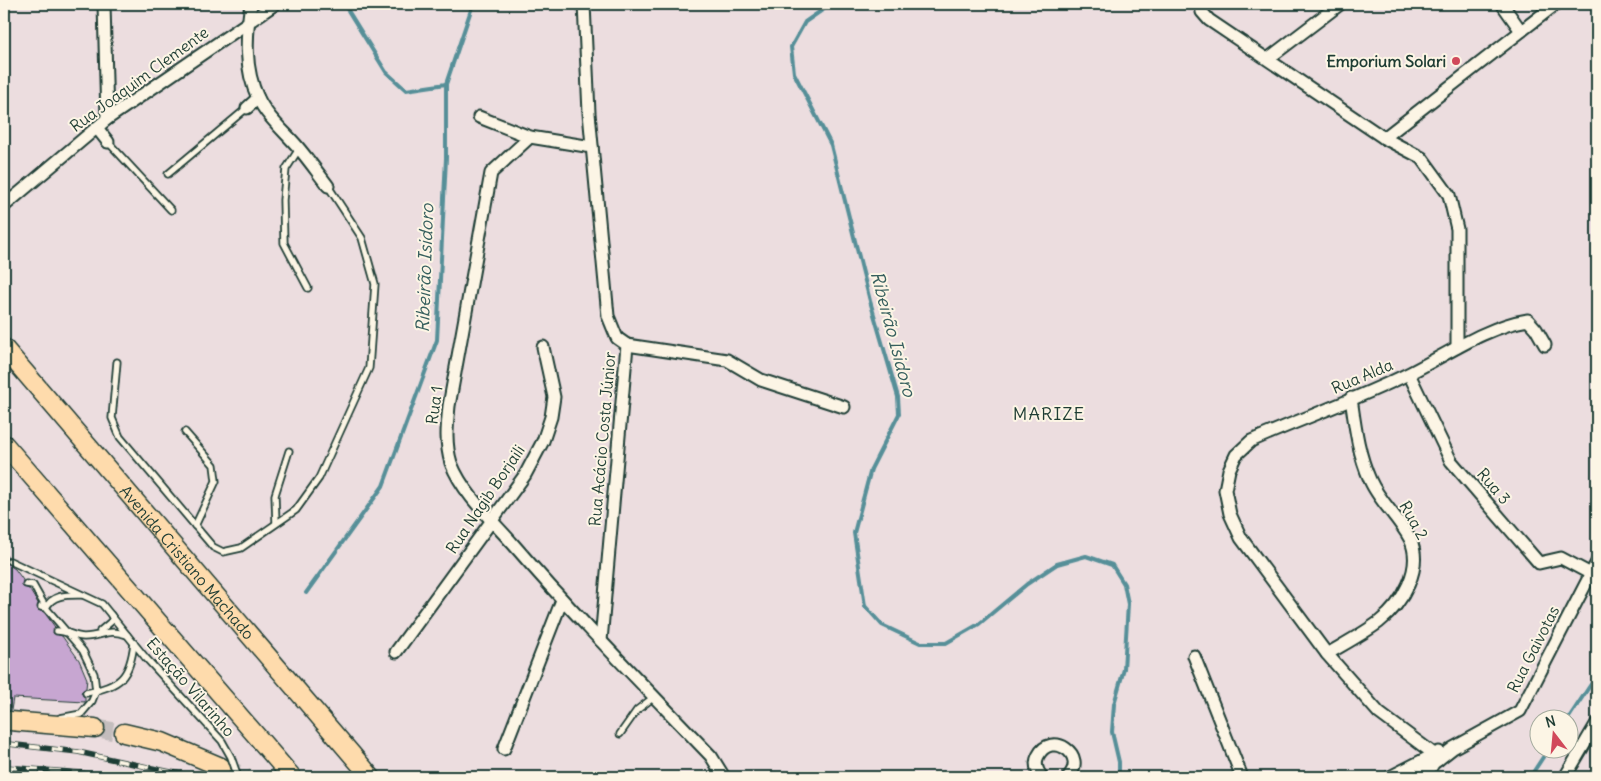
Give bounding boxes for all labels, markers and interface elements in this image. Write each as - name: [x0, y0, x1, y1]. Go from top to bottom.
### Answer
- street label: Rua Joaquim Clemente: [66, 22, 212, 136]
- place label: Emporium Solari: [1327, 51, 1446, 72]
- marker: Emporium Solari: [1450, 55, 1462, 67]
- water label: Ribeirão Isidoro: [411, 202, 438, 333]
- water label: Ribeirão Isidoro: [866, 269, 922, 400]
- street label: Rua Acácio Costa Júnior: [584, 351, 620, 527]
- street label: Rua Alda: [1328, 354, 1396, 398]
- street label: Rua 1: [421, 384, 447, 426]
- district label: MARIZE: [1013, 402, 1085, 425]
- street label: Rua Nagib Borjaili: [441, 441, 529, 557]
- street label: Rua 3: [1473, 464, 1515, 508]
- street label: Avenida Cristiano Machado: [116, 481, 259, 644]
- street label: Rua 2: [1395, 497, 1433, 543]
- street label: Rua Gaivotas: [1503, 602, 1563, 696]
- street label: Estação Vilarinho: [142, 633, 240, 741]
- north arrow: [1528, 708, 1578, 758]
- text: N: [1543, 712, 1558, 731]

